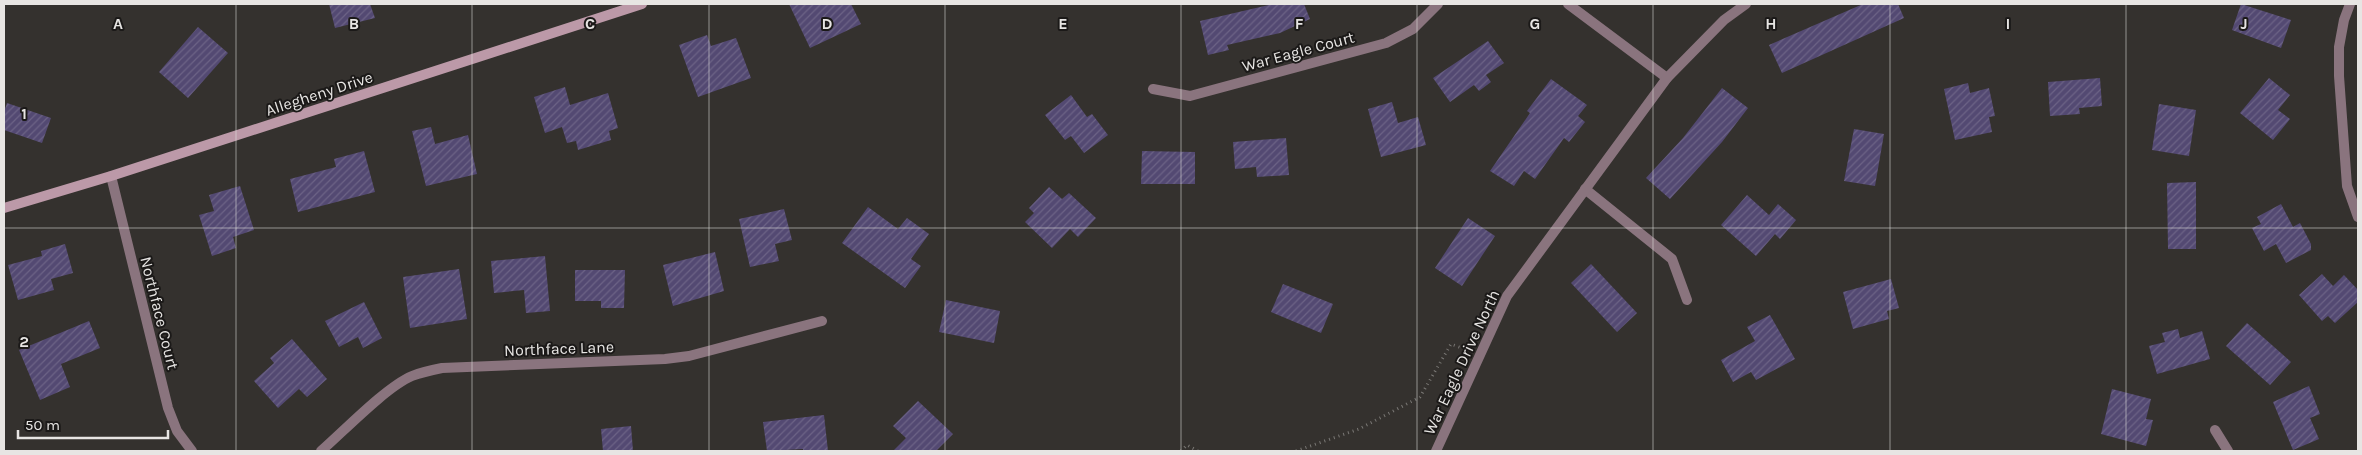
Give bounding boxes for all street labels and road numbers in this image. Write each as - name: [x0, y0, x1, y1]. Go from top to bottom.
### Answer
- street label: War Eagle Court: [1240, 27, 1356, 76]
- street label: Allegheny Drive: [263, 67, 375, 120]
- street label: Northface Court: [136, 255, 183, 372]
- street label: War Eagle Drive North: [1419, 287, 1503, 438]
- street label: Northface Lane: [504, 337, 614, 360]

